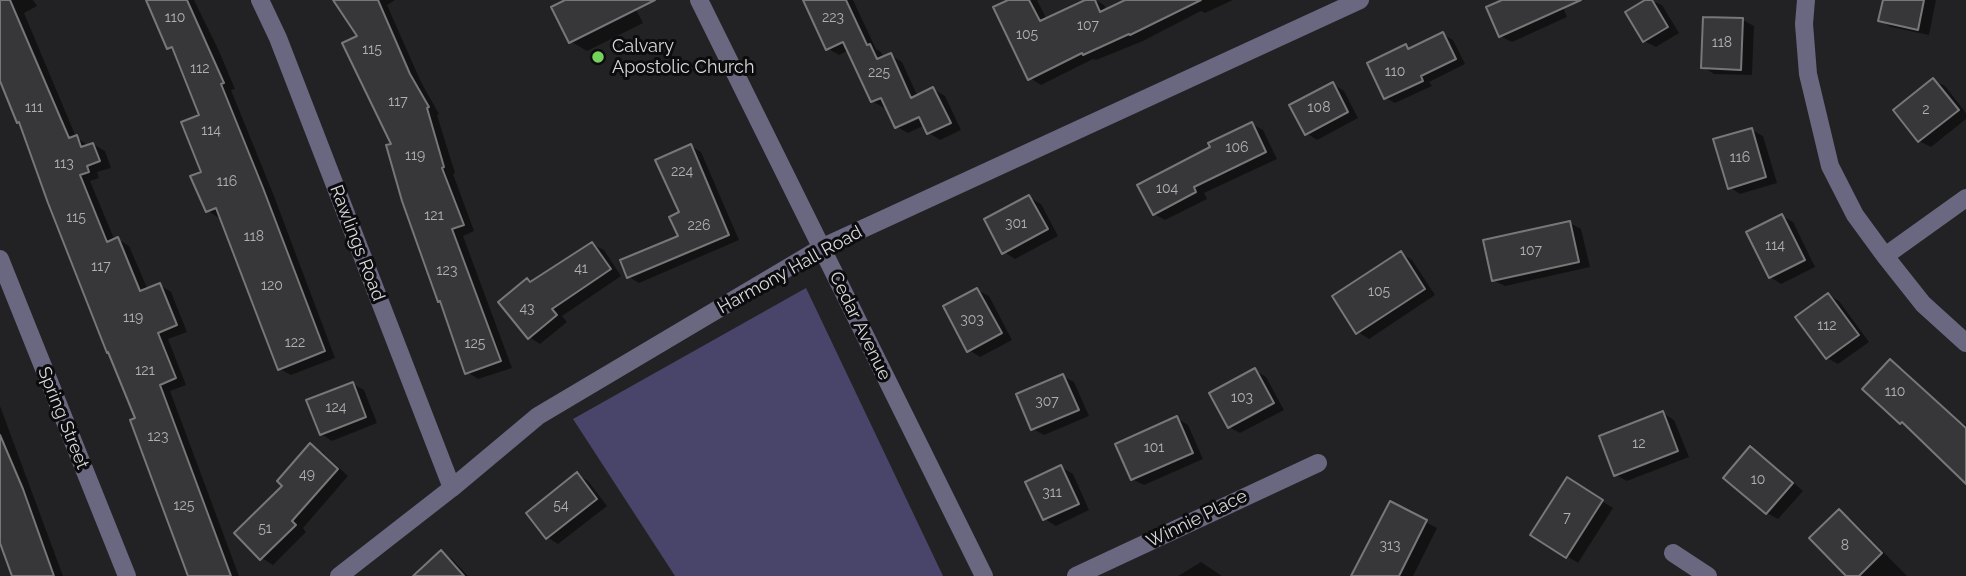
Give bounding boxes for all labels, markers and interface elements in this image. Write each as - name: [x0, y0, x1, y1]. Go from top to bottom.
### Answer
- house number: 110: [165, 10, 185, 26]
- house number: 223: [822, 10, 844, 26]
- house number: 107: [1077, 18, 1099, 34]
- house number: 105: [1016, 27, 1038, 43]
- house number: 118: [1712, 35, 1732, 51]
- place label: Calvary Apostolic Church: [612, 36, 754, 78]
- house number: 115: [362, 42, 382, 58]
- marker: Calvary Apostolic Church: [590, 49, 606, 65]
- house number: 112: [190, 61, 210, 77]
- house number: 110: [1385, 64, 1405, 80]
- house number: 225: [868, 65, 890, 81]
- house number: 117: [388, 94, 408, 110]
- house number: 111: [25, 100, 43, 116]
- house number: 108: [1308, 100, 1330, 116]
- house number: 2: [1922, 102, 1930, 118]
- house number: 114: [201, 123, 221, 139]
- house number: 106: [1225, 140, 1249, 156]
- house number: 119: [405, 148, 425, 164]
- house number: 116: [1730, 150, 1750, 166]
- house number: 113: [54, 156, 74, 172]
- house number: 224: [671, 164, 693, 180]
- house number: 116: [217, 174, 237, 190]
- house number: 104: [1156, 181, 1178, 197]
- street label: Rawlings Road: [325, 182, 389, 304]
- house number: 121: [424, 208, 444, 224]
- house number: 115: [66, 210, 86, 226]
- house number: 301: [1005, 216, 1027, 232]
- house number: 226: [687, 218, 711, 234]
- street label: Harmony Hall Road: [714, 221, 866, 319]
- house number: 118: [244, 229, 264, 245]
- house number: 114: [1765, 238, 1785, 254]
- house number: 107: [1520, 243, 1542, 259]
- house number: 117: [91, 259, 111, 275]
- house number: 41: [574, 261, 588, 277]
- house number: 123: [437, 263, 457, 279]
- street label: Cedar Avenue: [824, 268, 896, 384]
- house number: 120: [261, 278, 283, 294]
- house number: 105: [1368, 284, 1390, 300]
- house number: 43: [519, 301, 535, 317]
- house number: 119: [123, 310, 143, 326]
- house number: 303: [960, 312, 984, 328]
- house number: 112: [1817, 318, 1837, 334]
- house number: 122: [285, 335, 305, 351]
- house number: 125: [465, 336, 485, 352]
- house number: 121: [135, 363, 155, 379]
- street label: Spring Street: [33, 364, 93, 472]
- house number: 110: [1885, 384, 1905, 400]
- house number: 103: [1231, 390, 1253, 406]
- house number: 307: [1035, 394, 1059, 410]
- house number: 124: [326, 400, 346, 416]
- house number: 123: [148, 429, 168, 445]
- house number: 12: [1632, 436, 1646, 452]
- house number: 101: [1144, 440, 1164, 456]
- house number: 49: [299, 467, 315, 483]
- house number: 10: [1751, 472, 1765, 488]
- house number: 311: [1042, 485, 1062, 501]
- street label: Winnie Place: [1143, 485, 1251, 553]
- house number: 125: [174, 498, 194, 514]
- house number: 54: [553, 498, 569, 514]
- house number: 7: [1563, 510, 1571, 526]
- house number: 51: [258, 521, 272, 537]
- house number: 313: [1380, 538, 1400, 554]
- house number: 8: [1841, 538, 1849, 554]

